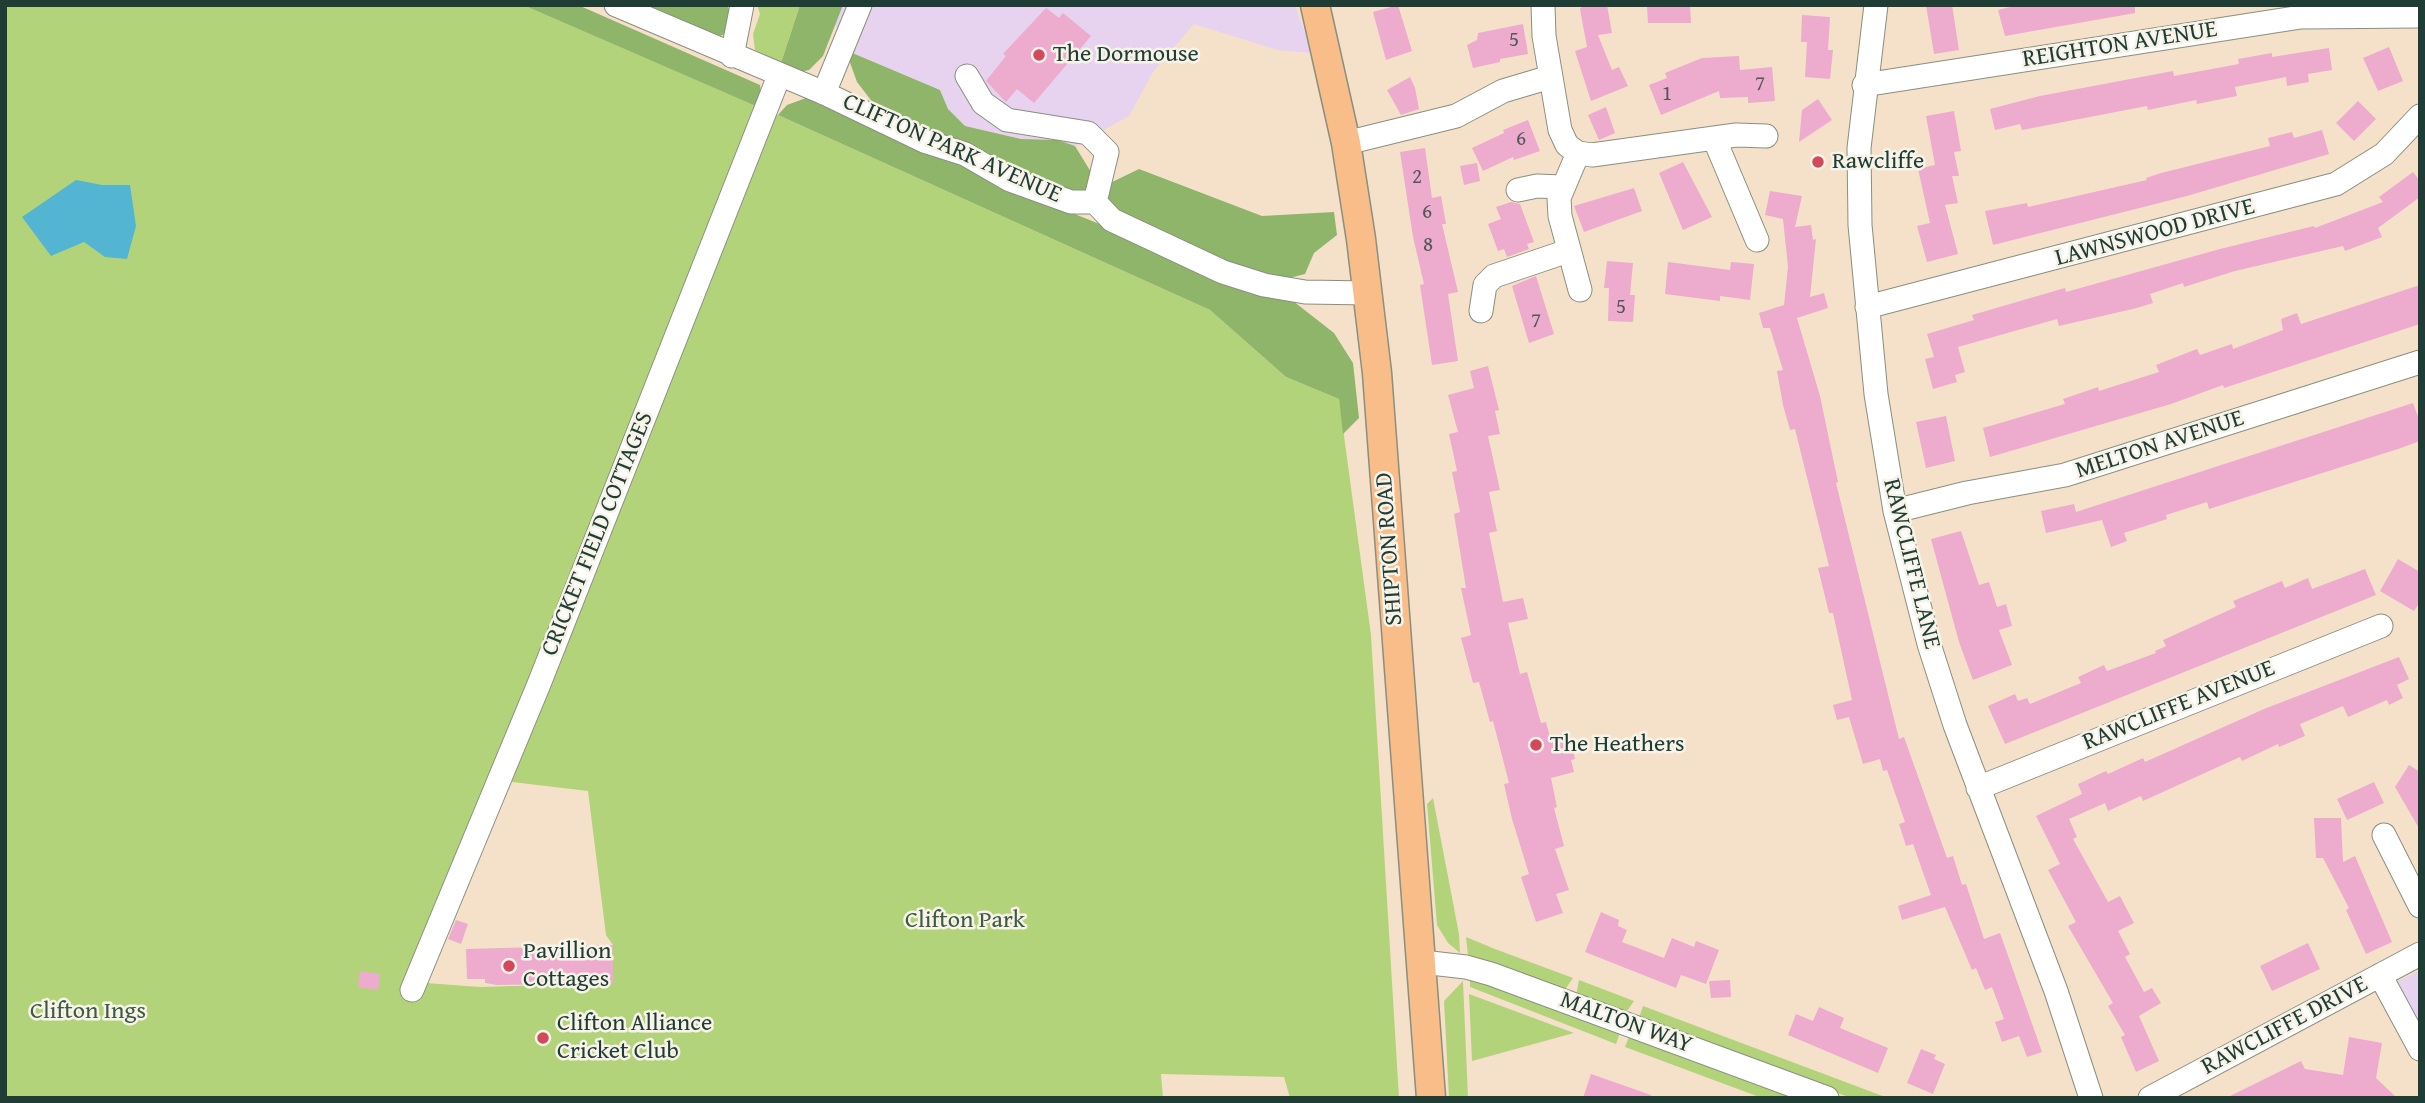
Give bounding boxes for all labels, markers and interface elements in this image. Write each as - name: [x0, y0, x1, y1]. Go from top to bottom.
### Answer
- street label: REIGHTON AVENUE: [2021, 15, 2219, 75]
- house number: 5: [1509, 28, 1519, 54]
- place label: The Dormouse: [1053, 41, 1199, 69]
- marker: The Dormouse: [1031, 47, 1047, 63]
- house number: 7: [1755, 72, 1765, 98]
- house number: 1: [1662, 82, 1672, 108]
- street label: CLIFTON PARK AVENUE: [838, 88, 1066, 210]
- house number: 6: [1516, 127, 1526, 153]
- place label: Rawcliffe: [1832, 148, 1924, 176]
- marker: Rawcliffe: [1810, 154, 1826, 170]
- house number: 2: [1412, 165, 1422, 191]
- street label: LAWNSWOOD DRIVE: [2052, 193, 2258, 273]
- house number: 6: [1422, 200, 1432, 226]
- house number: 8: [1423, 233, 1433, 259]
- house number: 5: [1616, 295, 1626, 321]
- house number: 7: [1531, 309, 1541, 335]
- street label: MELTON AVENUE: [2072, 404, 2248, 486]
- street label: CRICKET FIELD COTTAGES: [536, 408, 660, 660]
- street label: SHIPTON ROAD: [1370, 471, 1410, 627]
- street label: RAWCLIFFE LANE: [1876, 476, 1946, 652]
- street label: RAWCLIFFE AVENUE: [2079, 654, 2279, 758]
- place label: The Heathers: [1550, 731, 1685, 759]
- marker: The Heathers: [1528, 737, 1544, 753]
- park label: Clifton Park: [905, 907, 1025, 935]
- place label: Pavillion Cottages: [523, 938, 612, 994]
- marker: Pavillion Cottages: [501, 958, 517, 974]
- street label: RAWCLIFFE DRIVE: [2197, 970, 2373, 1082]
- street label: MALTON WAY: [1556, 986, 1696, 1060]
- park label: Clifton Ings: [30, 998, 146, 1026]
- place label: Clifton Alliance Cricket Club: [557, 1010, 712, 1066]
- marker: Clifton Alliance Cricket Club: [535, 1030, 551, 1046]

